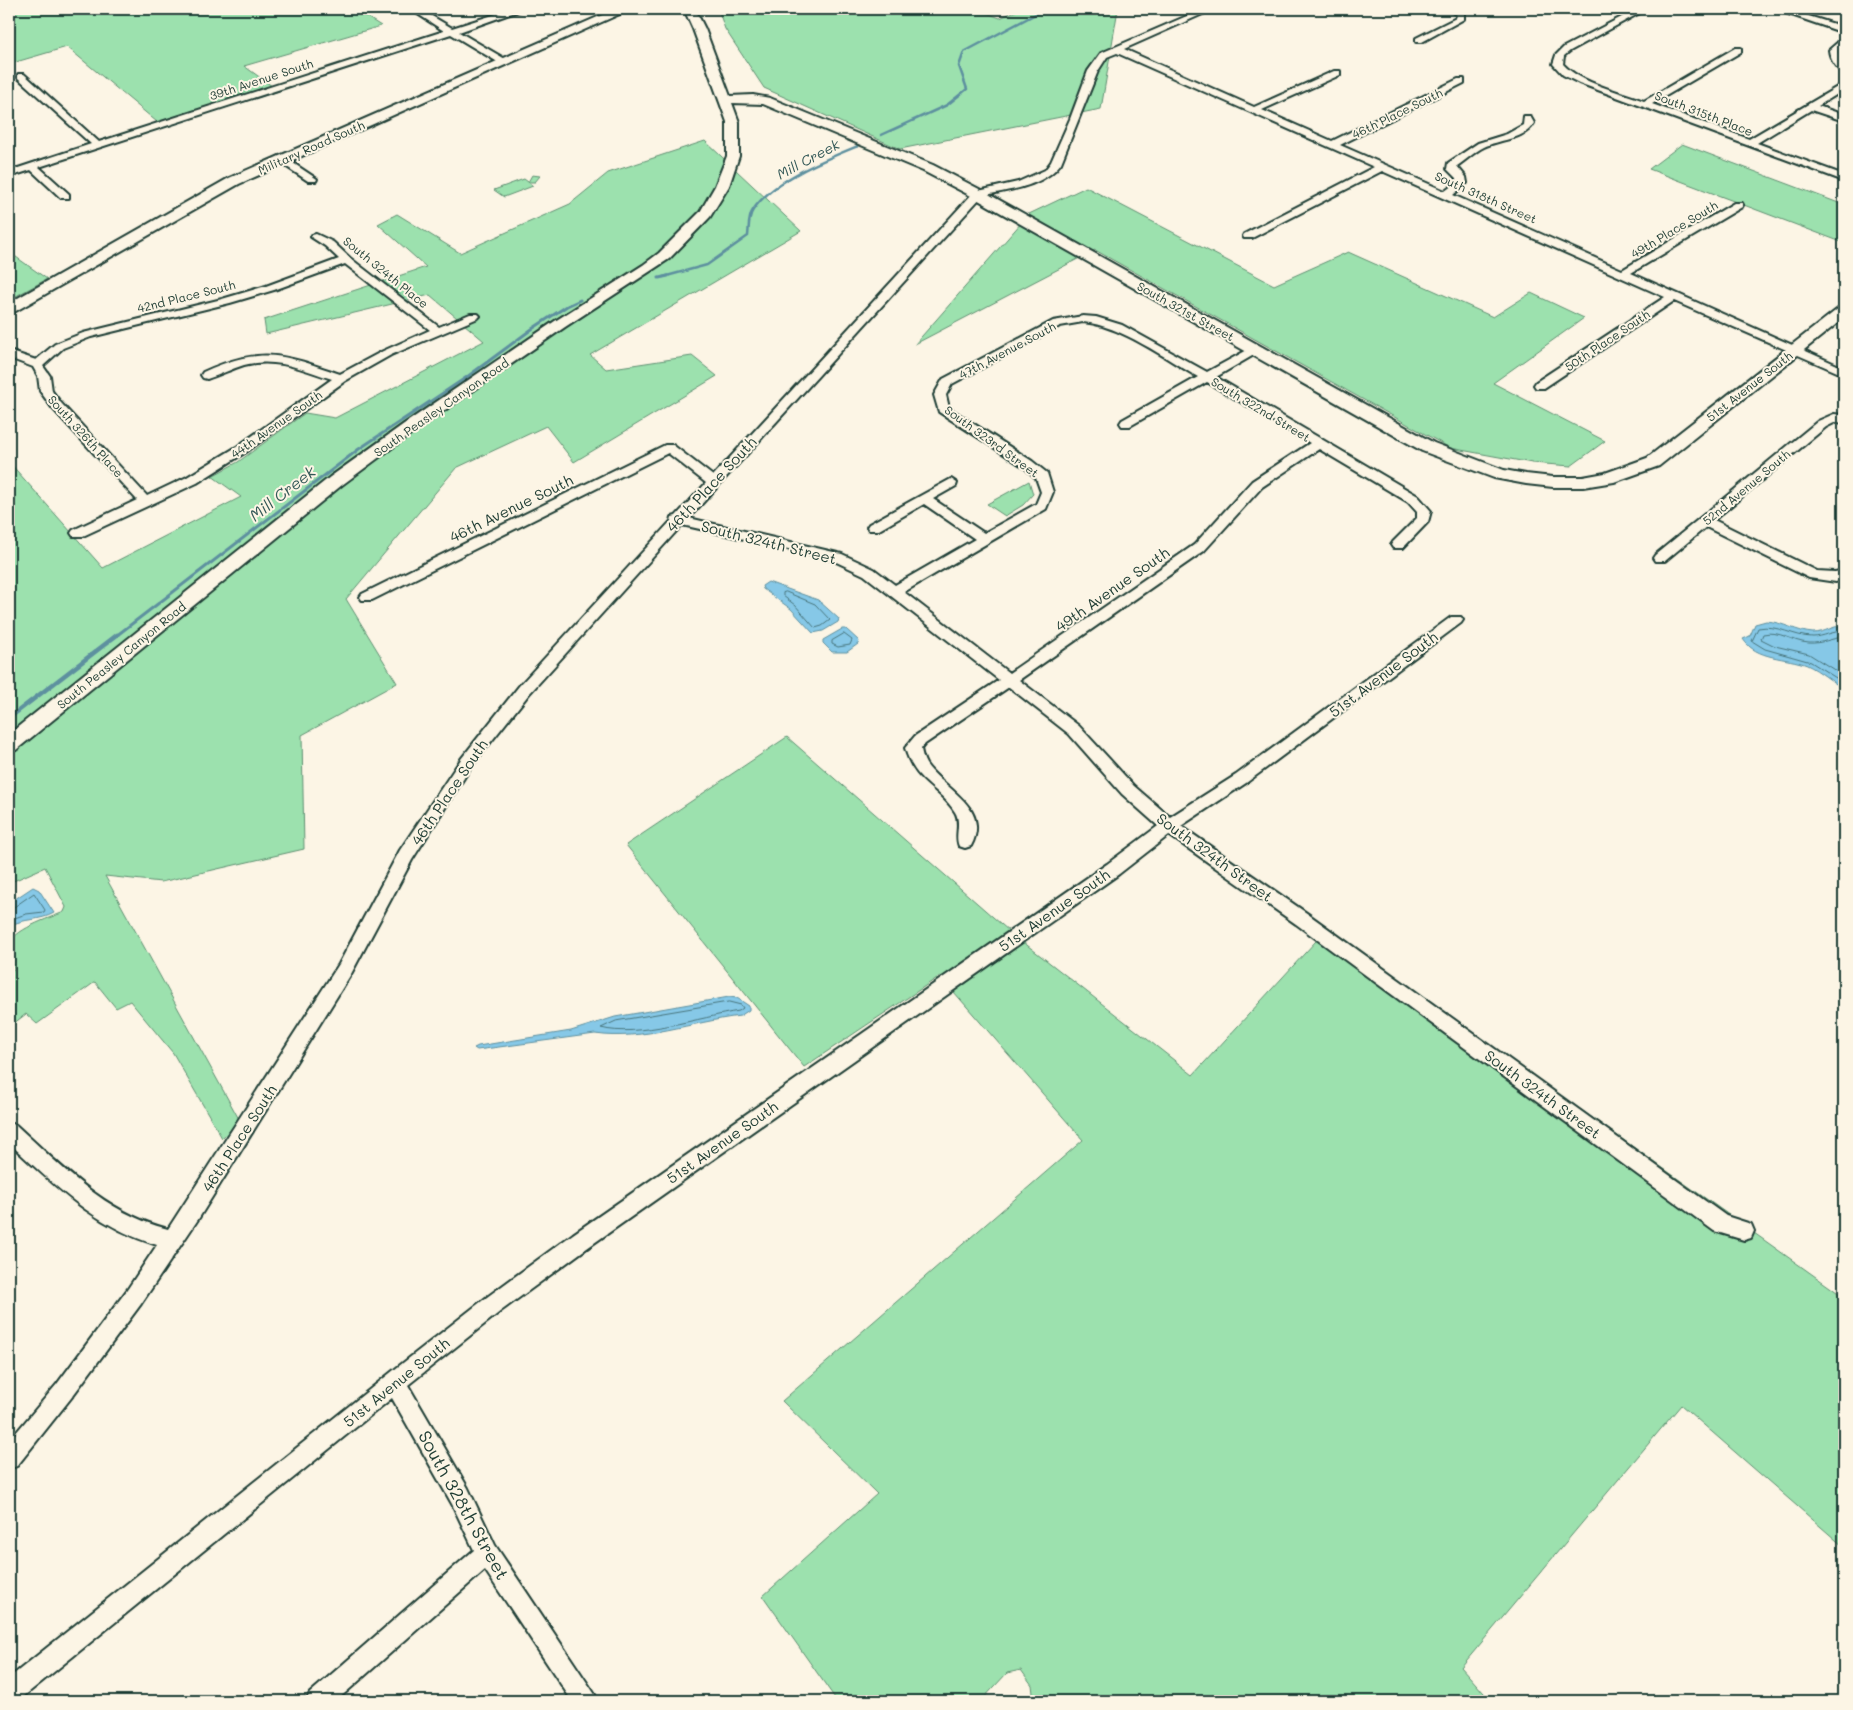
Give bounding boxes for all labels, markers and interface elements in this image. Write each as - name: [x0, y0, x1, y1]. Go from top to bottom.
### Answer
- street label: 39th Avenue South: [207, 55, 315, 103]
- street label: 46th Place South: [1349, 84, 1445, 142]
- street label: South 315th Place: [1653, 87, 1755, 139]
- street label: Military Road South: [255, 116, 367, 178]
- water label: Mill Creek: [773, 134, 843, 184]
- street label: South 318th Street: [1432, 167, 1540, 227]
- street label: 49th Place South: [1628, 197, 1721, 261]
- street label: South 324th Place: [340, 233, 432, 311]
- street label: 42nd Place South: [135, 276, 237, 316]
- street label: South 321st Street: [1135, 278, 1237, 344]
- street label: 50th Place South: [1562, 306, 1653, 374]
- street label: 47th Avenue South: [956, 318, 1058, 382]
- street label: 51st Avenue South: [1703, 347, 1796, 425]
- street label: South Peasley Canyon Road: [370, 354, 512, 460]
- street label: South 322nd Street: [1208, 373, 1314, 445]
- street label: 44th Avenue South: [227, 386, 325, 461]
- street label: South 326th Place: [45, 391, 127, 481]
- street label: South 323rd Street: [942, 401, 1042, 481]
- street label: 46th Place South: [662, 432, 760, 536]
- street label: 52nd Avenue South: [1699, 445, 1793, 528]
- water label: Mill Creek: [245, 460, 320, 525]
- street label: 46th Avenue South: [446, 469, 576, 547]
- street label: South 324th Street: [699, 515, 839, 569]
- street label: 49th Avenue South: [1051, 542, 1173, 636]
- street label: South Peasley Canyon Road: [53, 598, 189, 712]
- street label: 51st Avenue South: [1324, 626, 1442, 722]
- street label: 46th Place South: [406, 735, 492, 849]
- street label: South 324th Street: [1153, 808, 1277, 906]
- street label: 51st Avenue South: [994, 864, 1114, 956]
- street label: South 324th Street: [1481, 1045, 1605, 1143]
- street label: 46th Place South: [197, 1081, 281, 1195]
- street label: 51st Avenue South: [662, 1096, 782, 1188]
- street label: 51st Avenue South: [339, 1333, 453, 1431]
- street label: South 328th Street: [413, 1426, 515, 1584]

